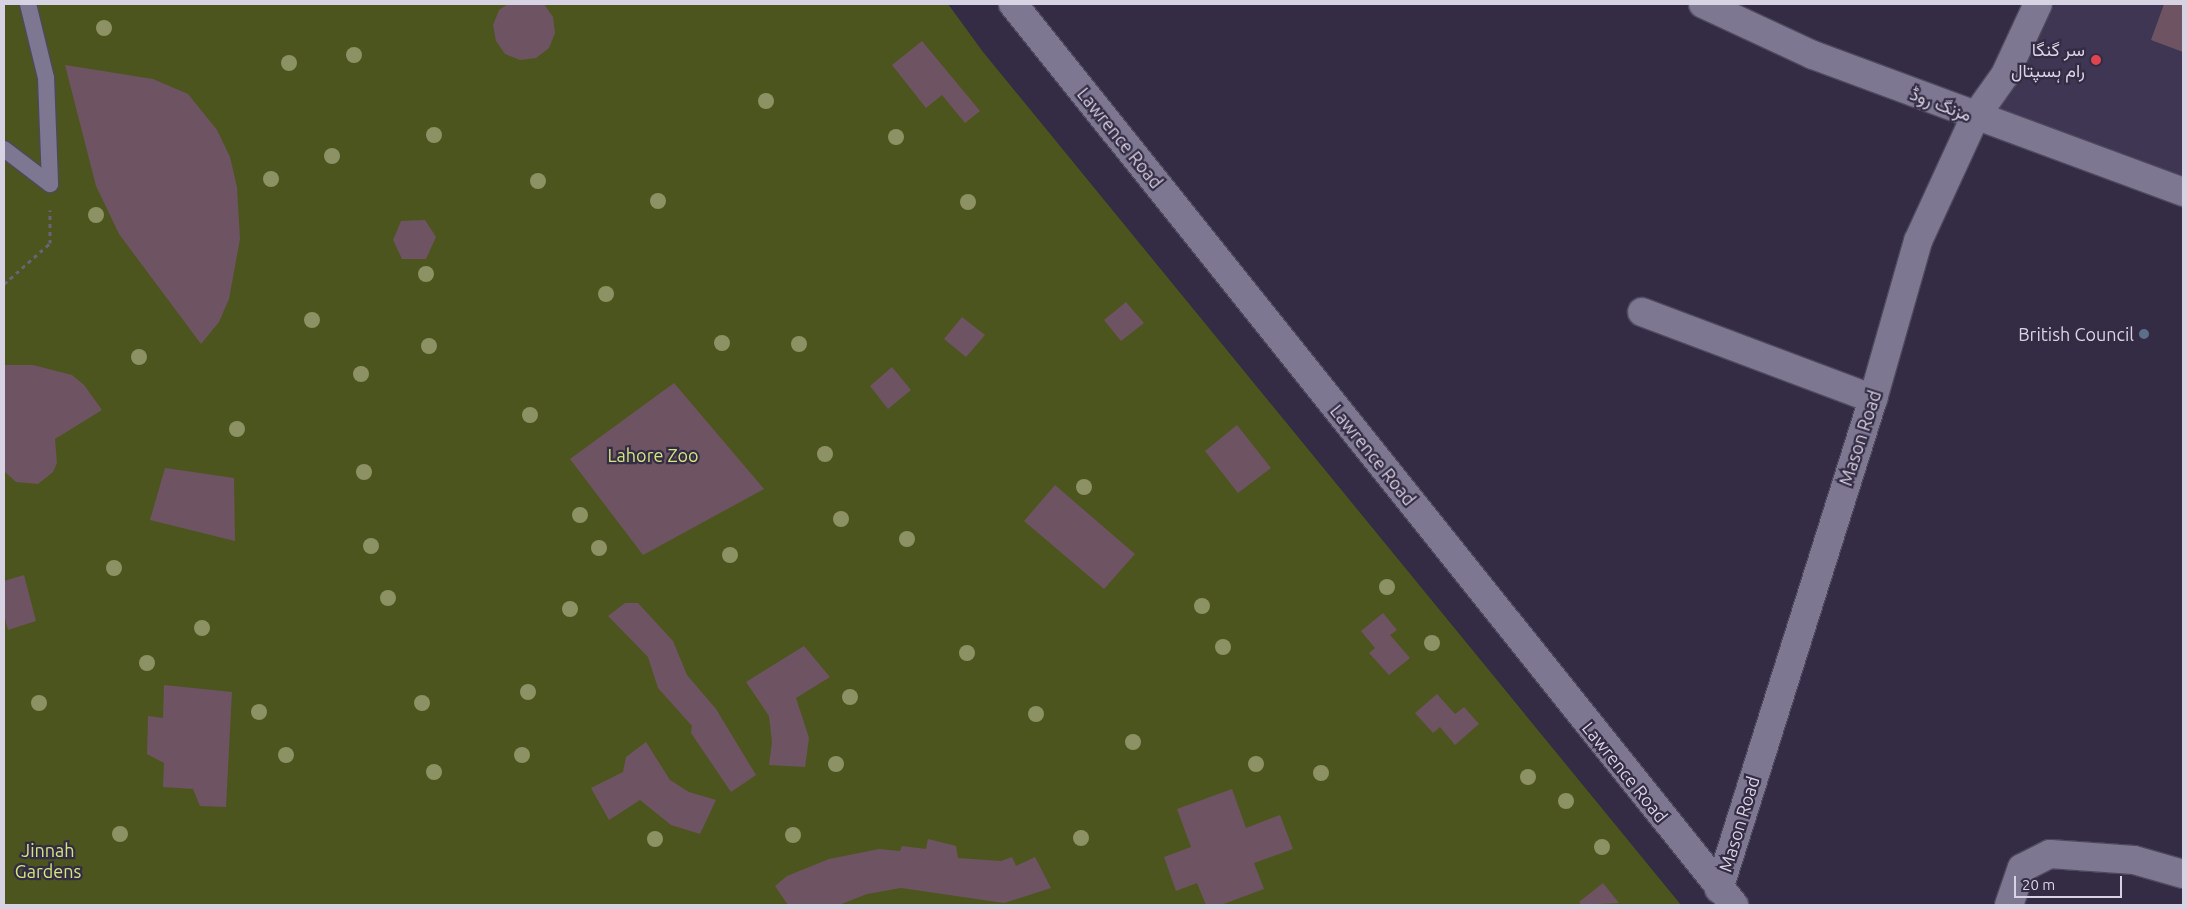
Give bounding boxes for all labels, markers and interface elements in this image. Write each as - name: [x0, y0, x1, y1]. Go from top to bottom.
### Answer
- place label: سر گنگا رام ہسپتال: [2011, 39, 2085, 82]
- marker: سر گنگا رام ہسپتال: [2089, 53, 2103, 67]
- street label: مزنگ روڈ: [1907, 82, 1975, 126]
- street label: Lawrence Road: [1073, 83, 1167, 193]
- place label: British Council: [2018, 323, 2134, 345]
- marker: British Council: [2138, 328, 2150, 340]
- street label: Mason Road: [1834, 388, 1886, 488]
- street label: Lawrence Road: [1326, 400, 1420, 510]
- park label: Lahore Zoo: [607, 444, 699, 466]
- street label: Lawrence Road: [1578, 717, 1672, 827]
- street label: Mason Road: [1714, 773, 1764, 875]
- park label: Jinnah Gardens: [15, 840, 81, 882]
- scale bar: [2017, 866, 2124, 898]
- text: 20 m: [2022, 876, 2055, 893]

